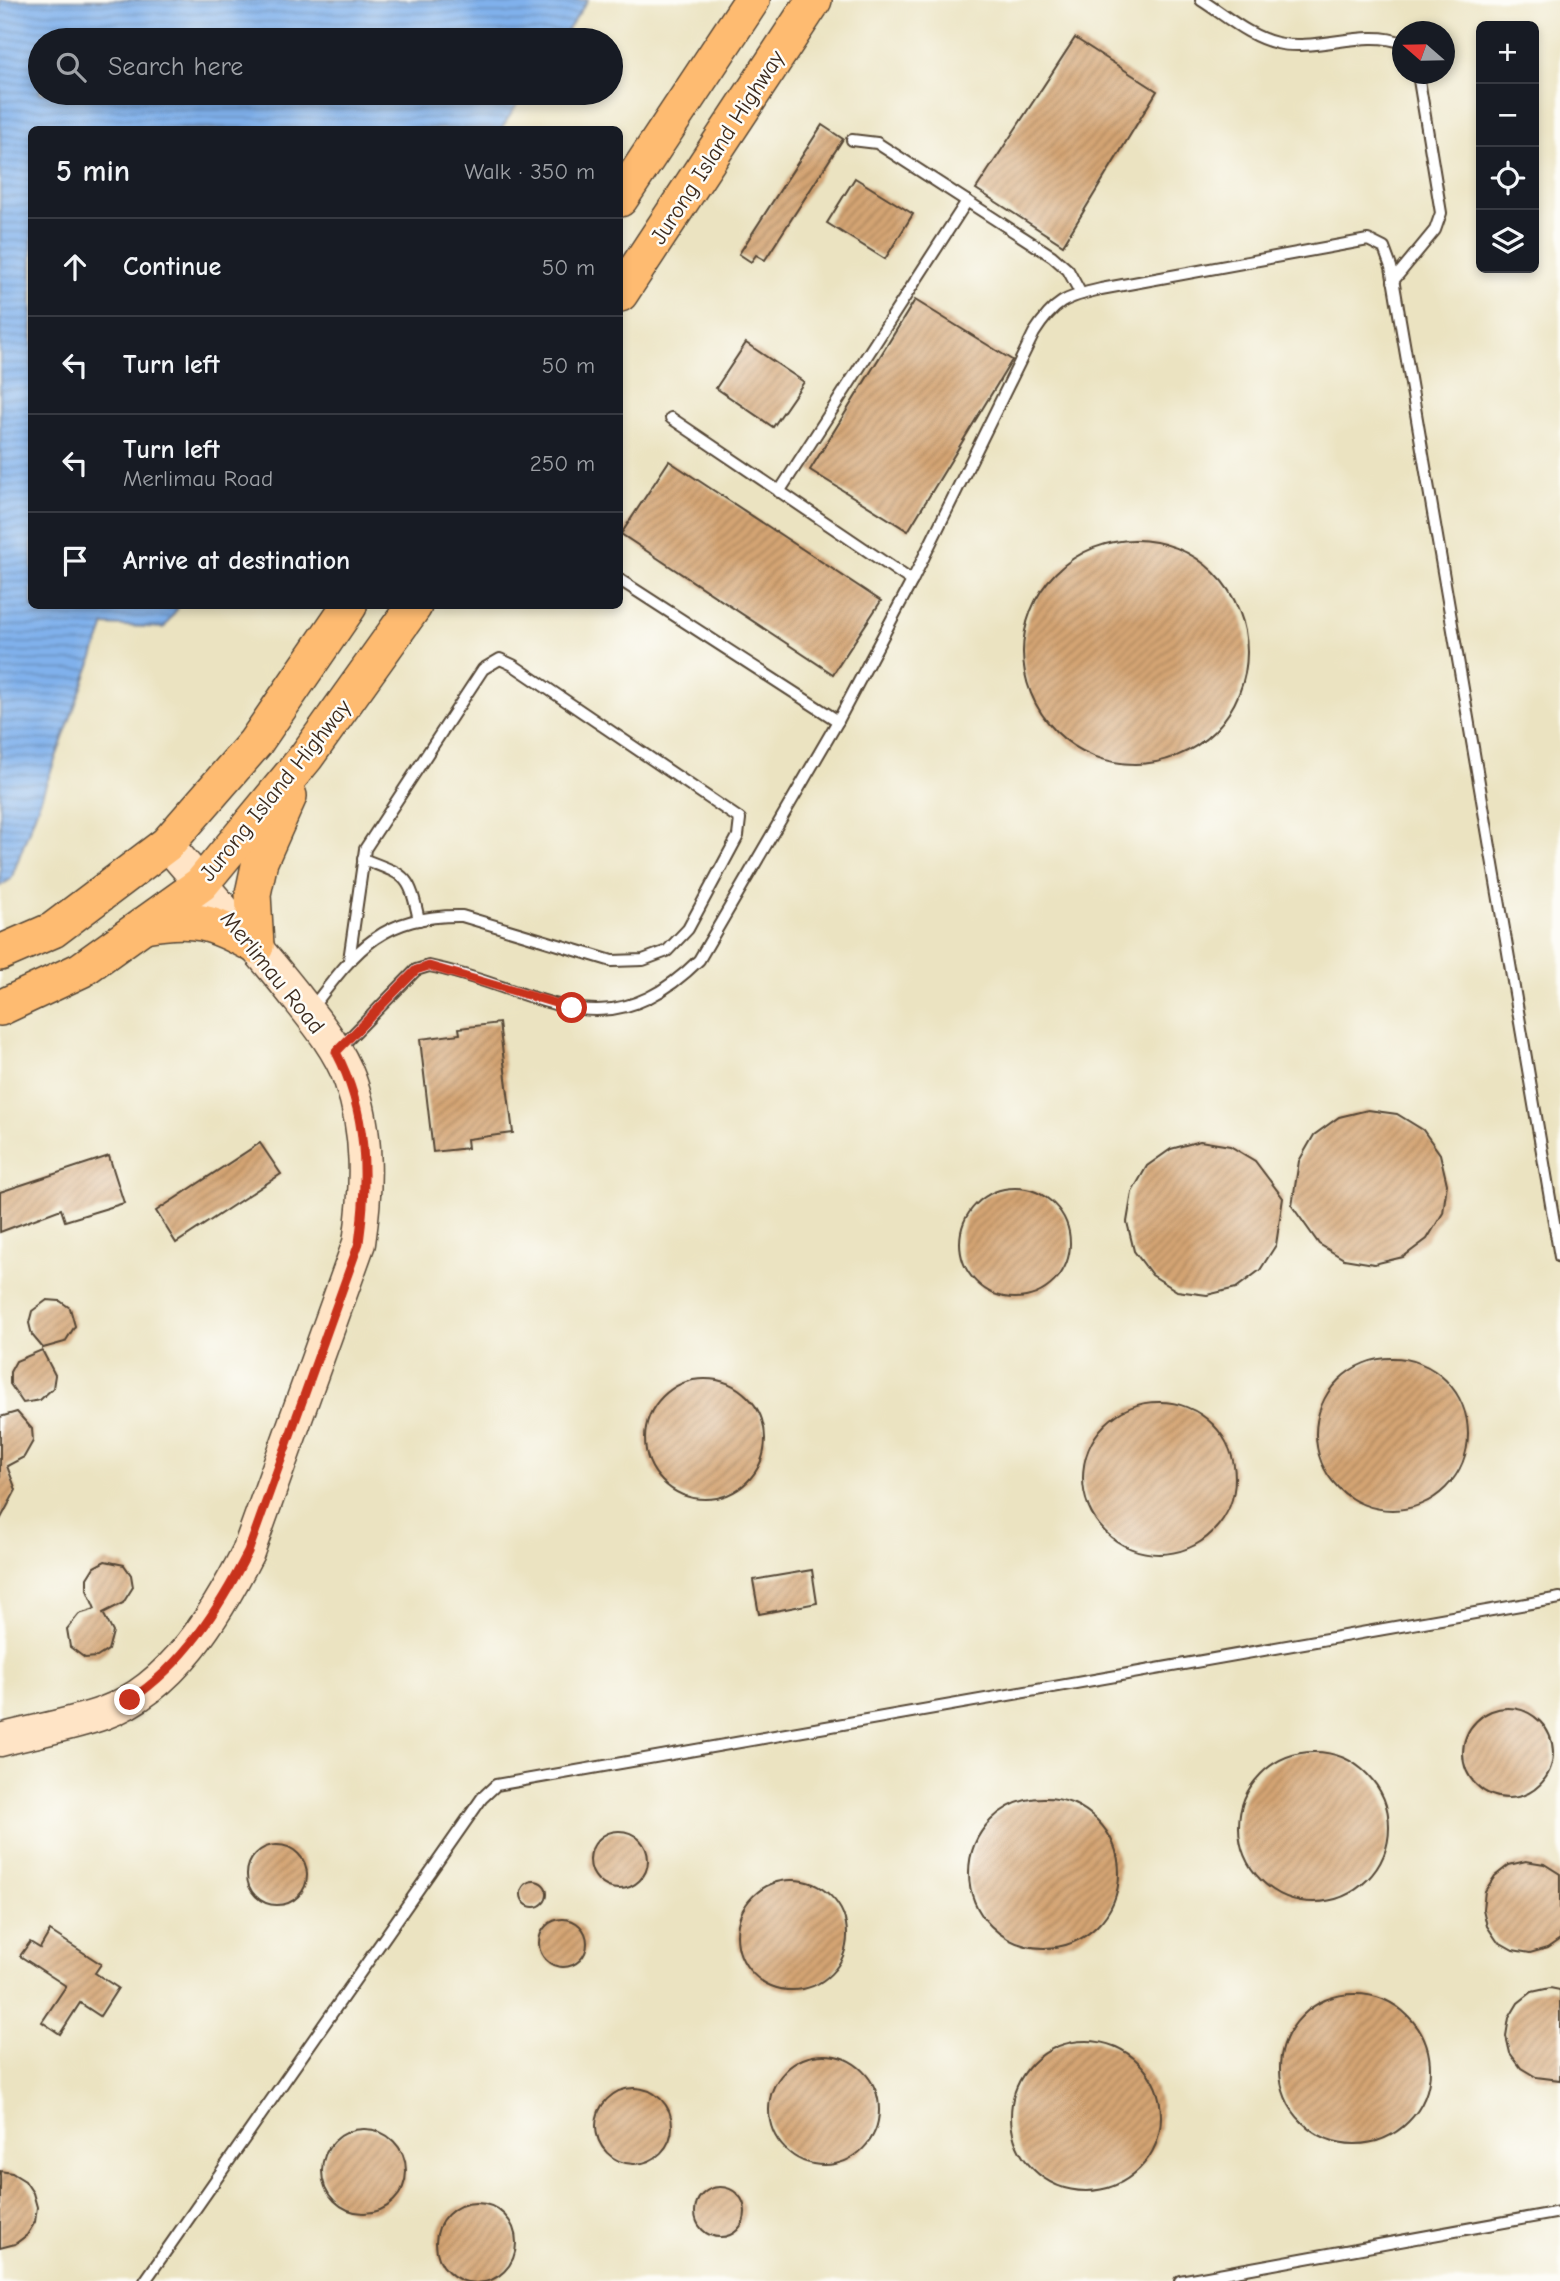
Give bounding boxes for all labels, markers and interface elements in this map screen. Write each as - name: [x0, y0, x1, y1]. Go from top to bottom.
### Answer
- north arrow: [1392, 21, 1455, 84]
- map controls: [1476, 21, 1539, 273]
- button: +: [1476, 21, 1539, 84]
- search box: [28, 28, 623, 105]
- street label: Jurong Island Highway: [645, 45, 791, 249]
- icon: search: [52, 48, 90, 86]
- text: Search here: [108, 52, 243, 82]
- button: −: [1476, 84, 1539, 147]
- button: locate: [1476, 147, 1539, 210]
- text: 5 min: [56, 154, 130, 189]
- text: Walk · 350 m: [464, 158, 595, 185]
- button: layers: [1476, 210, 1539, 273]
- icon: ahead: [56, 248, 94, 286]
- text: Continue: [123, 252, 221, 282]
- text: 50 m: [542, 254, 595, 281]
- icon: left: [56, 346, 94, 384]
- text: Turn left: [123, 350, 220, 380]
- text: 50 m: [542, 352, 595, 379]
- text: Turn left: [123, 435, 220, 465]
- icon: left: [56, 444, 94, 482]
- text: 250 m: [530, 450, 595, 477]
- text: Merlimau Road: [123, 465, 273, 492]
- icon: arrive: [56, 542, 94, 580]
- text: Arrive at destination: [123, 546, 350, 576]
- street label: Jurong Island Highway: [194, 694, 357, 887]
- street label: Merlimau Road: [215, 905, 330, 1039]
- route start: [556, 992, 587, 1023]
- route end: [114, 1684, 145, 1715]

